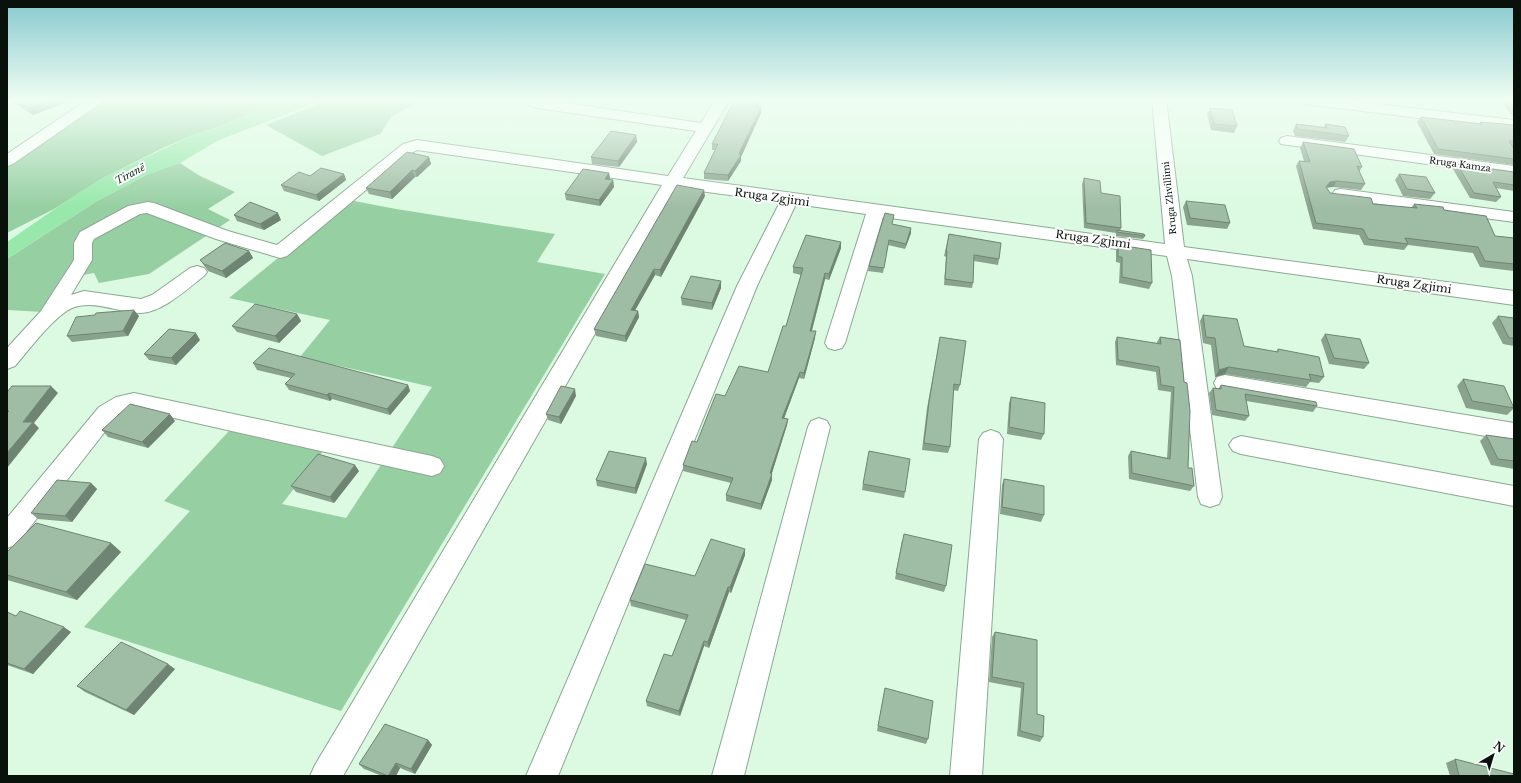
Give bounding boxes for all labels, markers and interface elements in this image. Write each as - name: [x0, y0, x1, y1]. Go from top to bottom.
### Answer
- street label: Rruga Kamza: [1429, 154, 1491, 174]
- water label: Tiranë: [113, 160, 148, 187]
- street label: Rruga Zhvillimi: [1160, 161, 1178, 235]
- street label: Rruga Zgjimi: [734, 185, 811, 209]
- street label: Rruga Zgjimi: [1055, 227, 1132, 251]
- street label: Rruga Zgjimi: [1376, 272, 1453, 296]
- north arrow: [1473, 735, 1513, 775]
- text: N: [1491, 738, 1508, 756]

